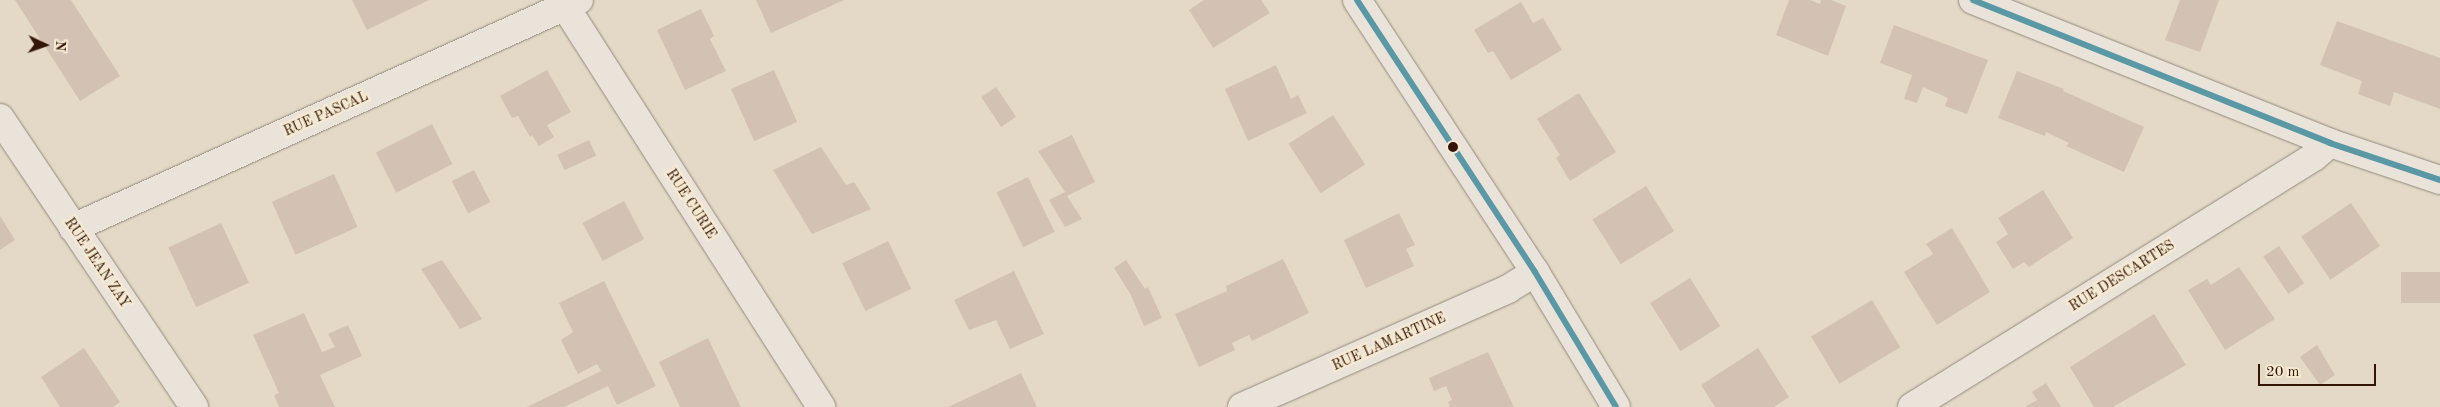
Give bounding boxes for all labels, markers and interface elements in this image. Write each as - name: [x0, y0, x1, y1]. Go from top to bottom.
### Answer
- north arrow: [20, 20, 70, 70]
- text: N: [53, 40, 67, 51]
- street label: RUE PASCAL: [281, 88, 371, 140]
- unlabelled marker: [1448, 142, 1458, 152]
- street label: RUE CURIE: [662, 166, 720, 242]
- street label: RUE JEAN ZAY: [61, 215, 133, 311]
- street label: RUE DESCARTES: [2066, 237, 2178, 315]
- street label: RUE LAMARTINE: [1330, 309, 1448, 375]
- scale bar: [2260, 354, 2378, 386]
- text: 20 m: [2266, 365, 2300, 380]

